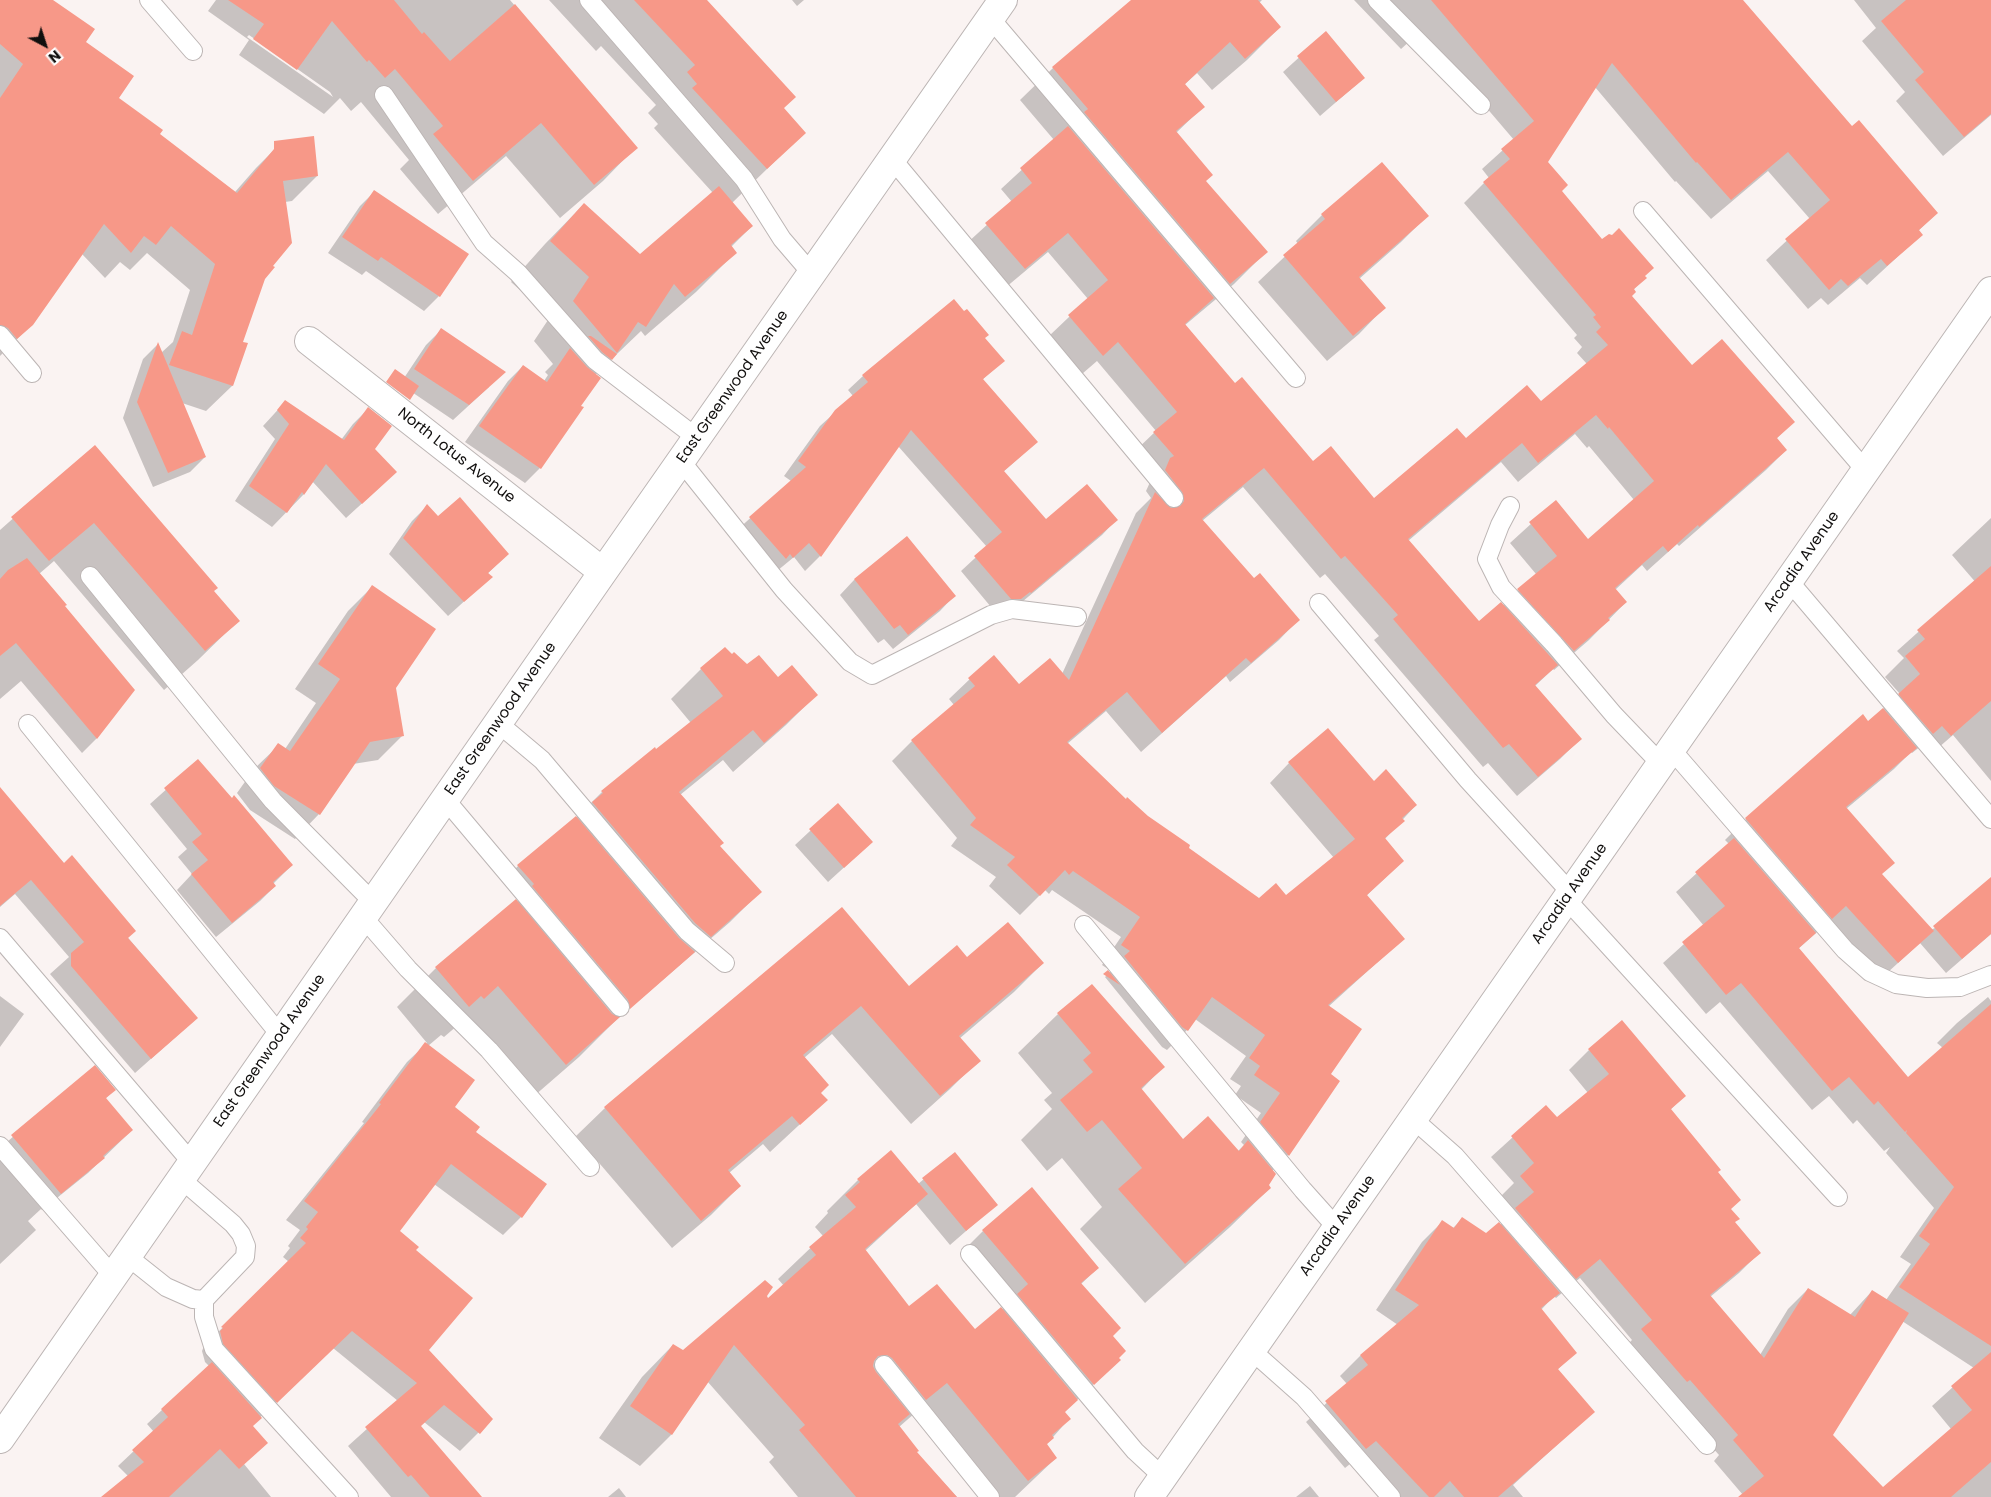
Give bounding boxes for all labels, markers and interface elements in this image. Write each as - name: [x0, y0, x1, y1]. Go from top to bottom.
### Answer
- north arrow: [20, 20, 70, 70]
- text: N: [44, 45, 65, 68]
- street label: East Greenwood Avenue: [673, 307, 793, 467]
- street label: North Lotus Avenue: [394, 405, 518, 507]
- street label: Arcadia Avenue: [1760, 508, 1844, 616]
- street label: East Greenwood Avenue: [441, 639, 561, 799]
- street label: Arcadia Avenue: [1528, 840, 1612, 948]
- street label: East Greenwood Avenue: [210, 971, 330, 1131]
- street label: Arcadia Avenue: [1296, 1172, 1380, 1280]

